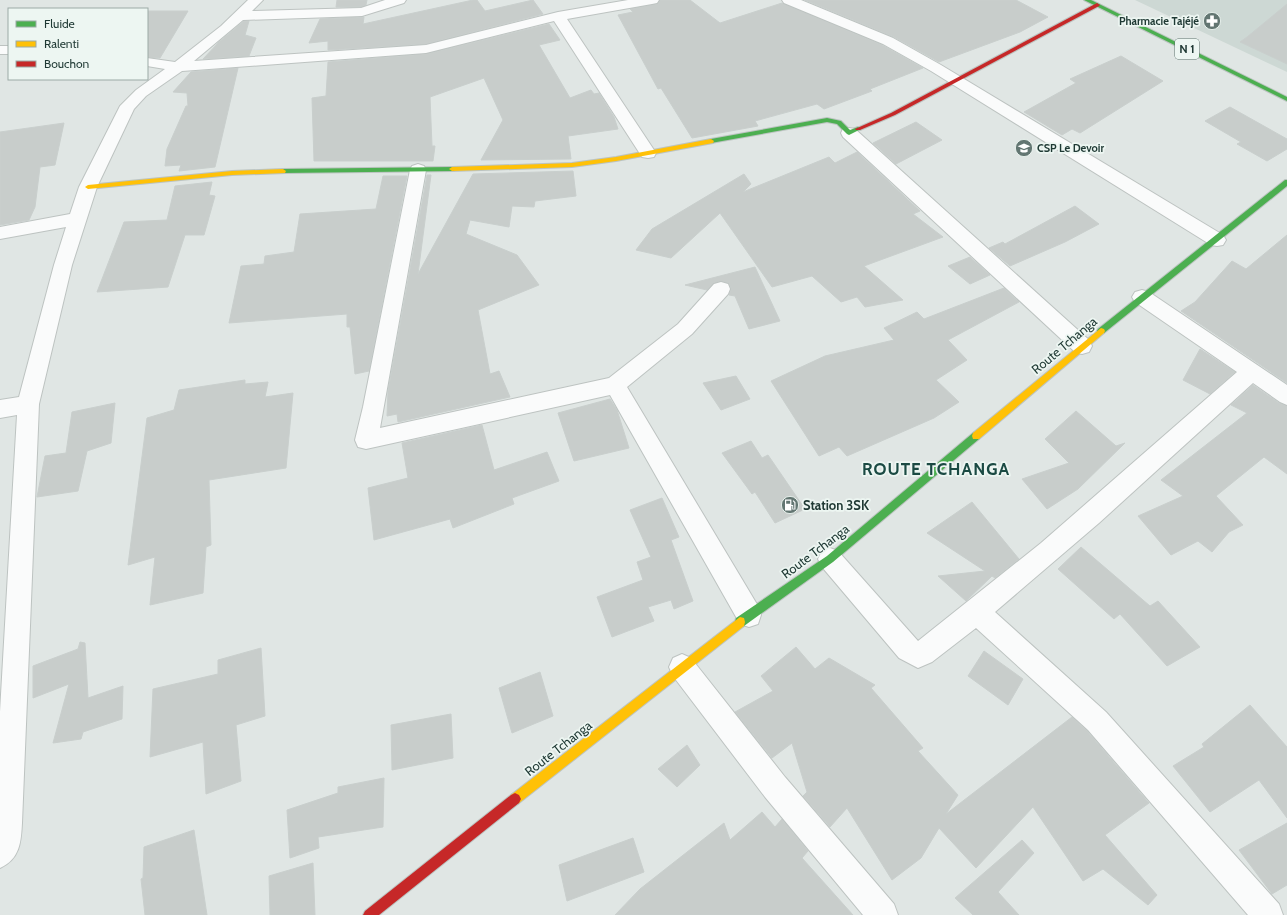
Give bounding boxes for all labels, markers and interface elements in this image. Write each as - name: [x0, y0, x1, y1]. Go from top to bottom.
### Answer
- legend: [8, 8, 148, 80]
- pharmacy icon: Pharmacie Tajéjé: [1202, 11, 1222, 31]
- place label: Pharmacie Tajéjé: [1119, 14, 1199, 28]
- text: Fluide: [44, 16, 75, 31]
- text: Ralenti: [44, 36, 79, 51]
- road number: N 1: [1175, 39, 1199, 59]
- text: Bouchon: [44, 56, 90, 71]
- school or university icon: CSP Le Devoir: [1014, 138, 1034, 158]
- place label: CSP Le Devoir: [1037, 141, 1104, 155]
- street label: Route Tchanga: [1028, 313, 1101, 377]
- district label: ROUTE TCHANGA: [862, 459, 1010, 479]
- fuel station icon: Station 3SK: [780, 495, 800, 515]
- place label: Station 3SK: [803, 497, 870, 513]
- street label: Route Tchanga: [778, 520, 853, 582]
- street label: Route Tchanga: [521, 716, 595, 779]

